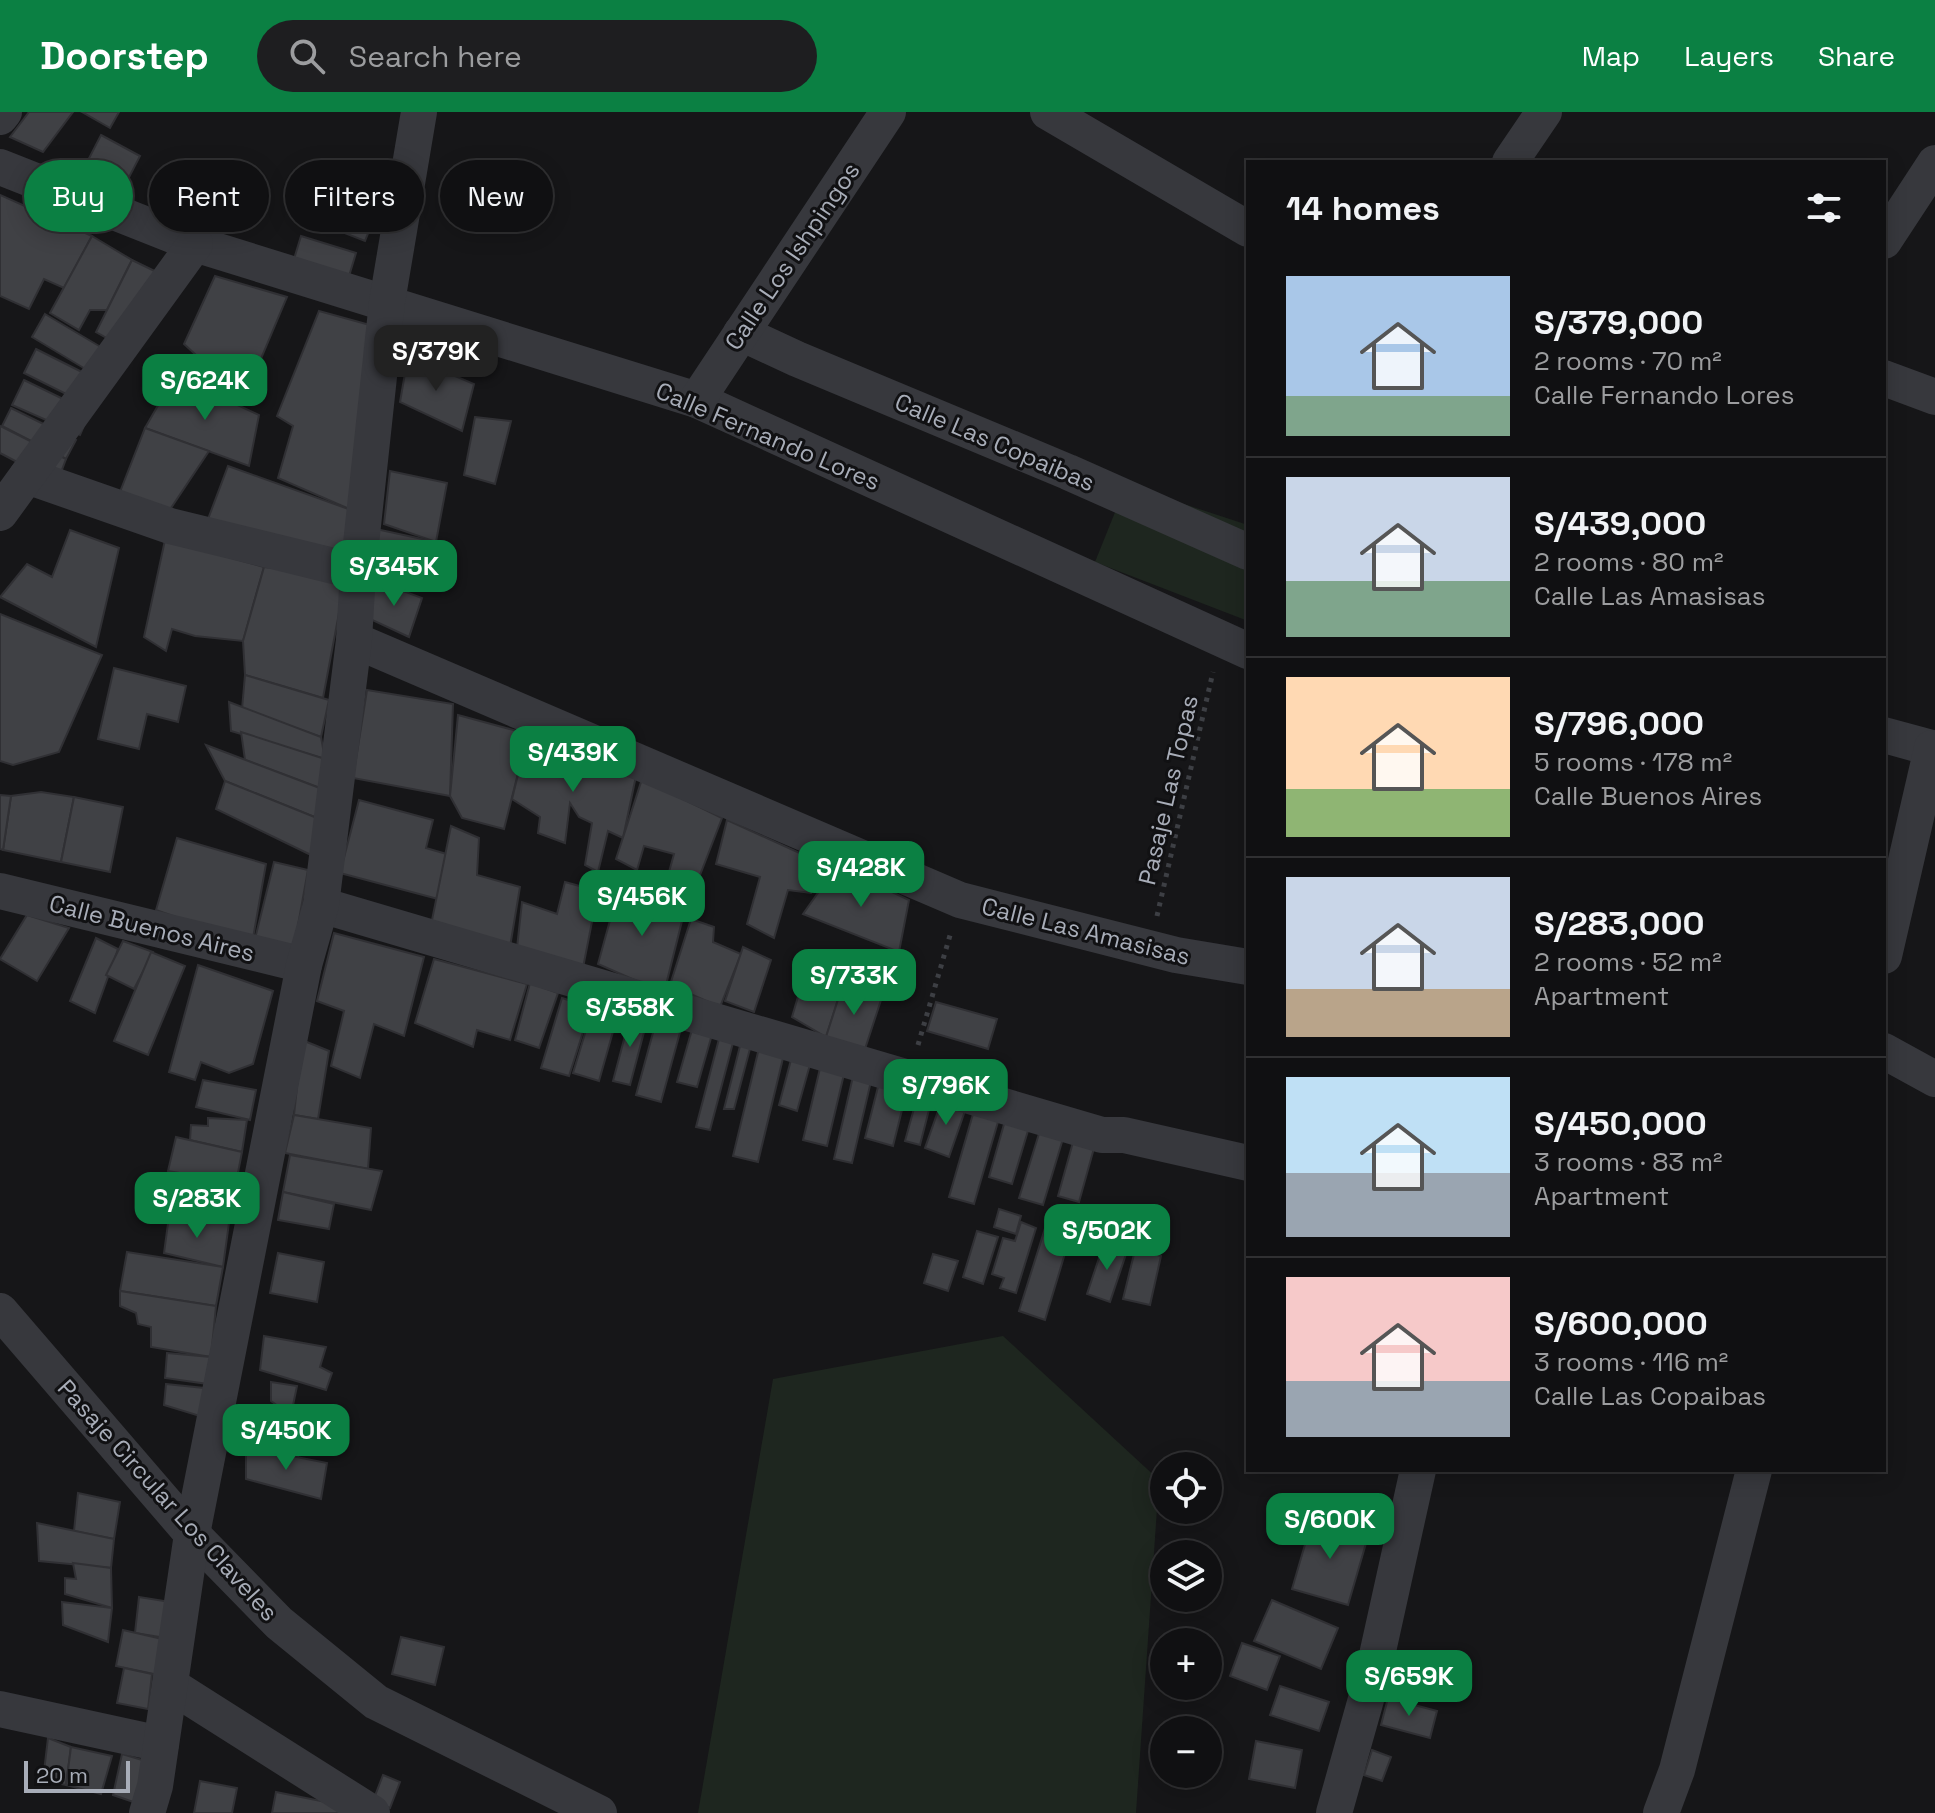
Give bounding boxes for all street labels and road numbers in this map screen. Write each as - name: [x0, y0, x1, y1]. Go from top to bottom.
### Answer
- street label: Calle Los Ishpingos: [718, 156, 866, 356]
- street label: Calle Fernando Lores: [651, 375, 885, 497]
- street label: Calle Las Copaibas: [890, 386, 1100, 498]
- street label: Pasaje Las Topas: [1131, 692, 1205, 888]
- street label: Calle Buenos Aires: [46, 887, 258, 969]
- street label: Calle Las Amasisas: [979, 890, 1193, 972]
- street label: Pasaje Circular Los Claveles: [51, 1373, 285, 1627]

